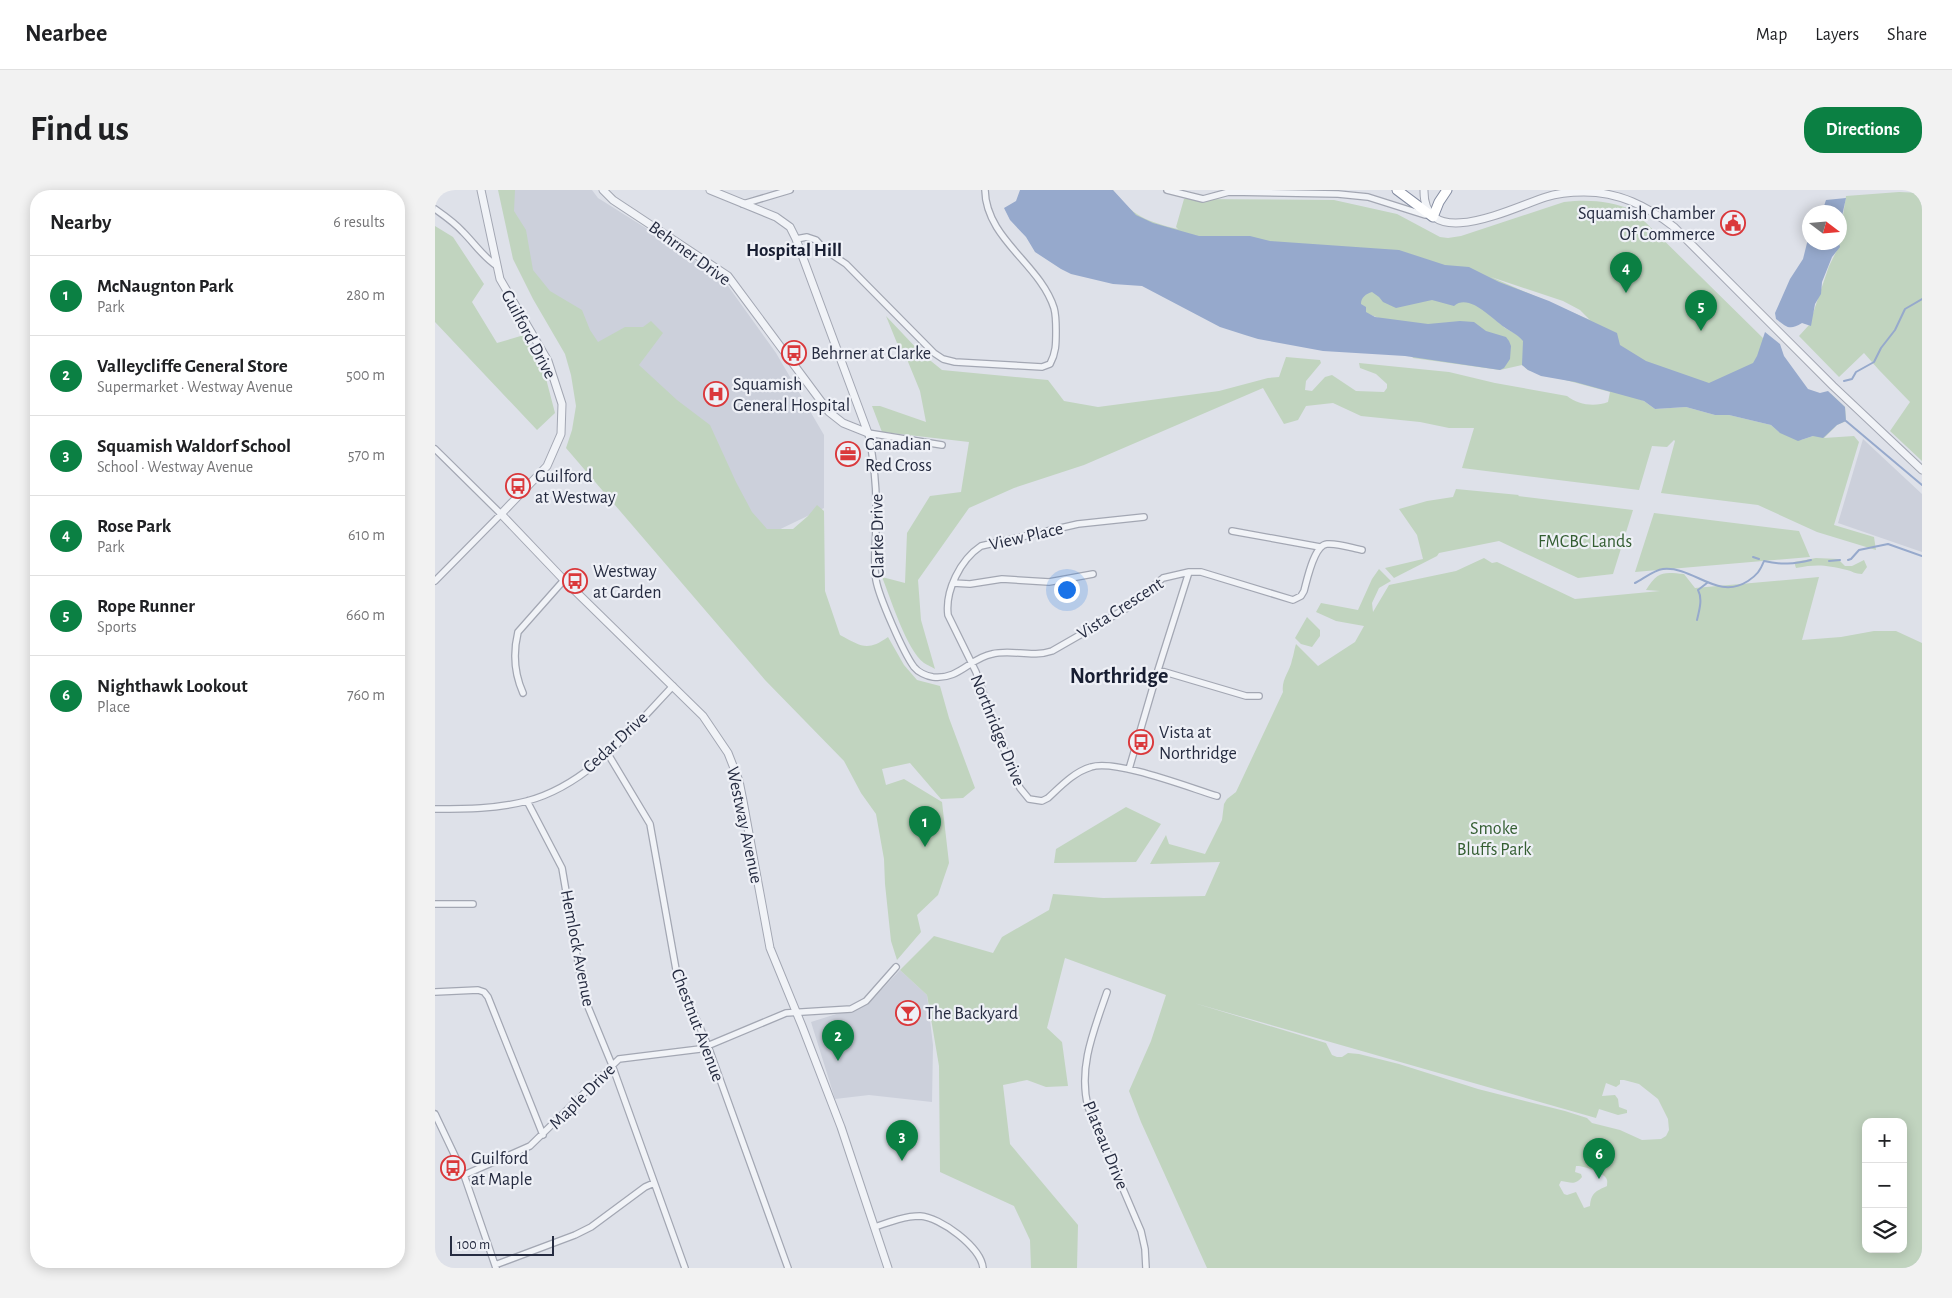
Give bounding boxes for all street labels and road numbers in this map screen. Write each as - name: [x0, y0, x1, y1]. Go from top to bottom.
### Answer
- street label: Behrner Drive: [645, 218, 734, 289]
- street label: Guilford Drive: [497, 287, 559, 382]
- street label: Clarke Drive: [868, 494, 888, 578]
- street label: View Place: [988, 520, 1065, 554]
- street label: Vista Crescent: [1074, 574, 1167, 643]
- street label: Northridge Drive: [967, 672, 1028, 789]
- street label: Cedar Drive: [580, 709, 651, 777]
- street label: Westway Avenue: [723, 765, 765, 885]
- street label: Hemlock Avenue: [557, 888, 597, 1008]
- street label: Chestnut Avenue: [667, 967, 727, 1084]
- street label: Maple Drive: [546, 1060, 619, 1133]
- street label: Plateau Drive: [1079, 1099, 1131, 1192]

